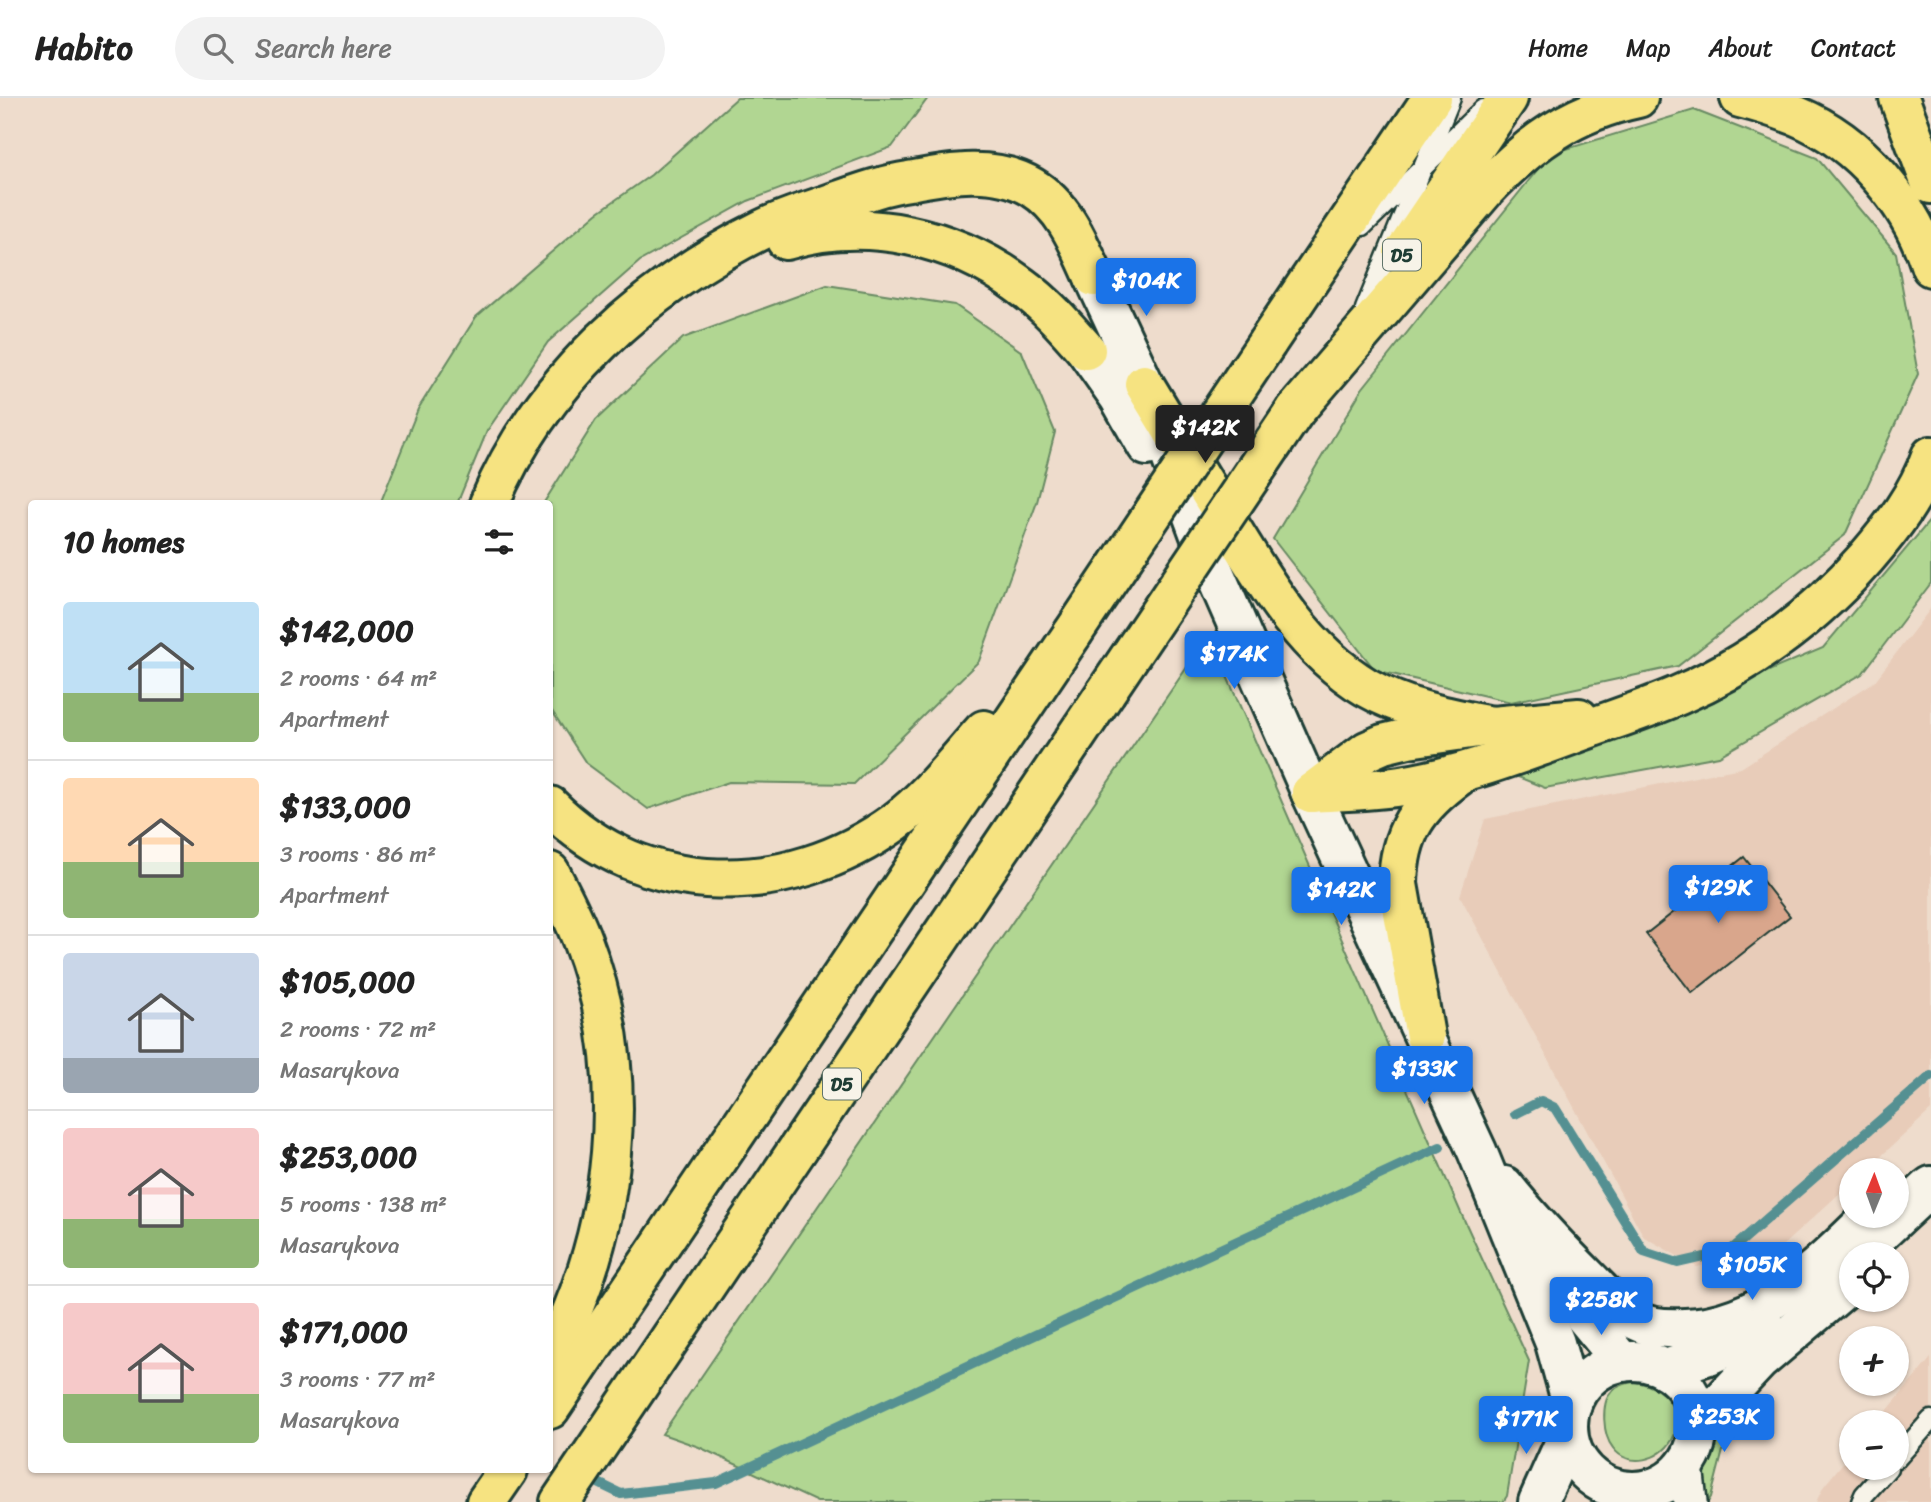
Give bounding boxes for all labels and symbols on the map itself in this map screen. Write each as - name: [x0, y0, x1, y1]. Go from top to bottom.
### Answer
- road number: D5: [1383, 239, 1421, 270]
- pin: $104K: [1097, 258, 1195, 318]
- pin: $142K: [1156, 406, 1254, 465]
- pin: $174K: [1185, 632, 1283, 691]
- pin: $129K: [1669, 866, 1767, 925]
- pin: $142K: [1292, 868, 1390, 927]
- pin: $133K: [1375, 1046, 1473, 1106]
- road number: D5: [823, 1068, 861, 1100]
- north arrow: [1839, 1158, 1909, 1228]
- pin: $105K: [1703, 1242, 1801, 1302]
- pin: $258K: [1552, 1278, 1650, 1337]
- pin: $253K: [1675, 1394, 1773, 1454]
- pin: $171K: [1477, 1396, 1575, 1456]

